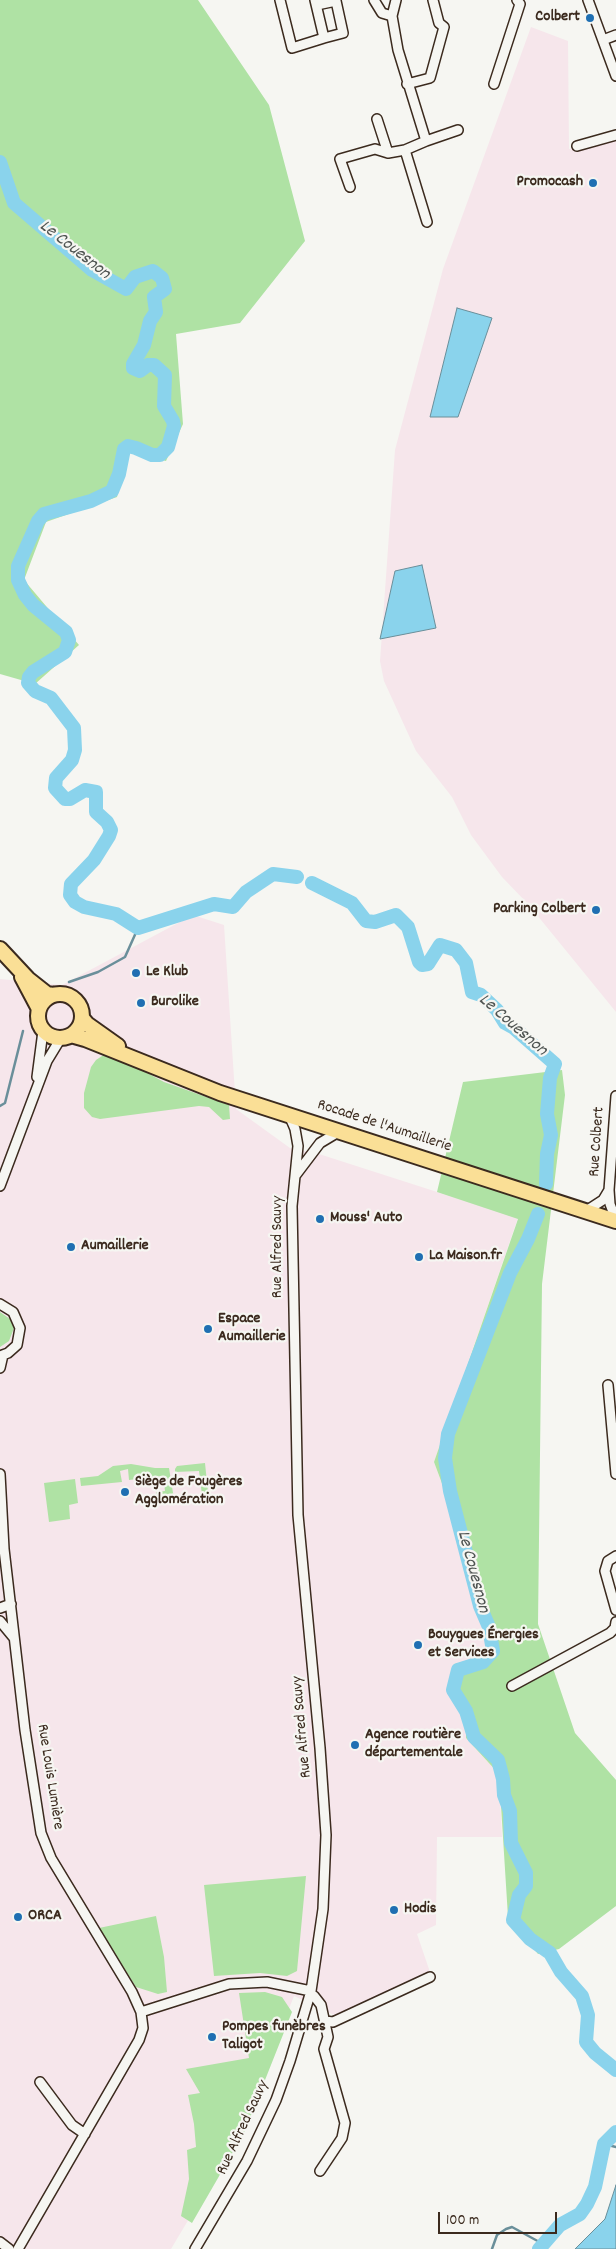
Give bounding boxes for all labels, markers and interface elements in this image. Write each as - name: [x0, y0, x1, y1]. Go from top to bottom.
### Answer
- place label: Colbert: [535, 8, 580, 28]
- marker: Colbert: [584, 12, 596, 24]
- place label: Promocash: [517, 173, 583, 193]
- marker: Promocash: [587, 177, 599, 189]
- water label: Le Couesnon: [34, 217, 114, 285]
- place label: Parking Colbert: [493, 900, 586, 920]
- marker: Parking Colbert: [590, 904, 602, 916]
- place label: Le Klub: [146, 963, 188, 983]
- marker: Le Klub: [130, 967, 142, 979]
- water label: Le Couesnon: [473, 990, 551, 1062]
- place label: Burolike: [151, 993, 199, 1013]
- marker: Burolike: [135, 997, 147, 1009]
- street label: Rocade de l'Aumaillerie: [315, 1096, 453, 1158]
- street label: Rue Colbert: [586, 1106, 610, 1178]
- street label: Rue Alfred Sauvy: [269, 1196, 289, 1298]
- place label: Mouss' Auto: [330, 1209, 402, 1229]
- marker: Mouss' Auto: [314, 1213, 326, 1225]
- place label: Aumaillerie: [81, 1237, 149, 1257]
- marker: Aumaillerie: [65, 1241, 77, 1253]
- place label: La Maison.fr: [429, 1247, 502, 1267]
- marker: La Maison.fr: [413, 1251, 425, 1263]
- place label: Espace Aumaillerie: [218, 1310, 286, 1348]
- marker: Espace Aumaillerie: [202, 1323, 214, 1335]
- place label: Siège de Fougères Agglomération: [135, 1473, 243, 1511]
- marker: Siège de Fougères Agglomération: [119, 1486, 131, 1498]
- water label: Le Couesnon: [451, 1529, 493, 1615]
- place label: Bouygues Énergies et Services: [428, 1626, 539, 1664]
- marker: Bouygues Énergies et Services: [412, 1639, 424, 1651]
- street label: Rue Alfred Sauvy: [289, 1675, 317, 1779]
- street label: Rue Louis Lumière: [31, 1723, 67, 1831]
- place label: Agence routière départementale: [365, 1726, 463, 1764]
- marker: Agence routière départementale: [349, 1739, 361, 1751]
- place label: Hodis: [404, 1900, 436, 1920]
- marker: Hodis: [388, 1904, 400, 1916]
- place label: ORCA: [28, 1907, 62, 1927]
- marker: ORCA: [12, 1911, 24, 1923]
- place label: Pompes funèbres Taligot: [222, 2018, 326, 2056]
- marker: Pompes funèbres Taligot: [206, 2031, 218, 2043]
- street label: Rue Alfred Sauvy: [214, 2078, 274, 2178]
- scale bar: [441, 2202, 560, 2234]
- text: 100 m: [446, 2210, 479, 2232]

